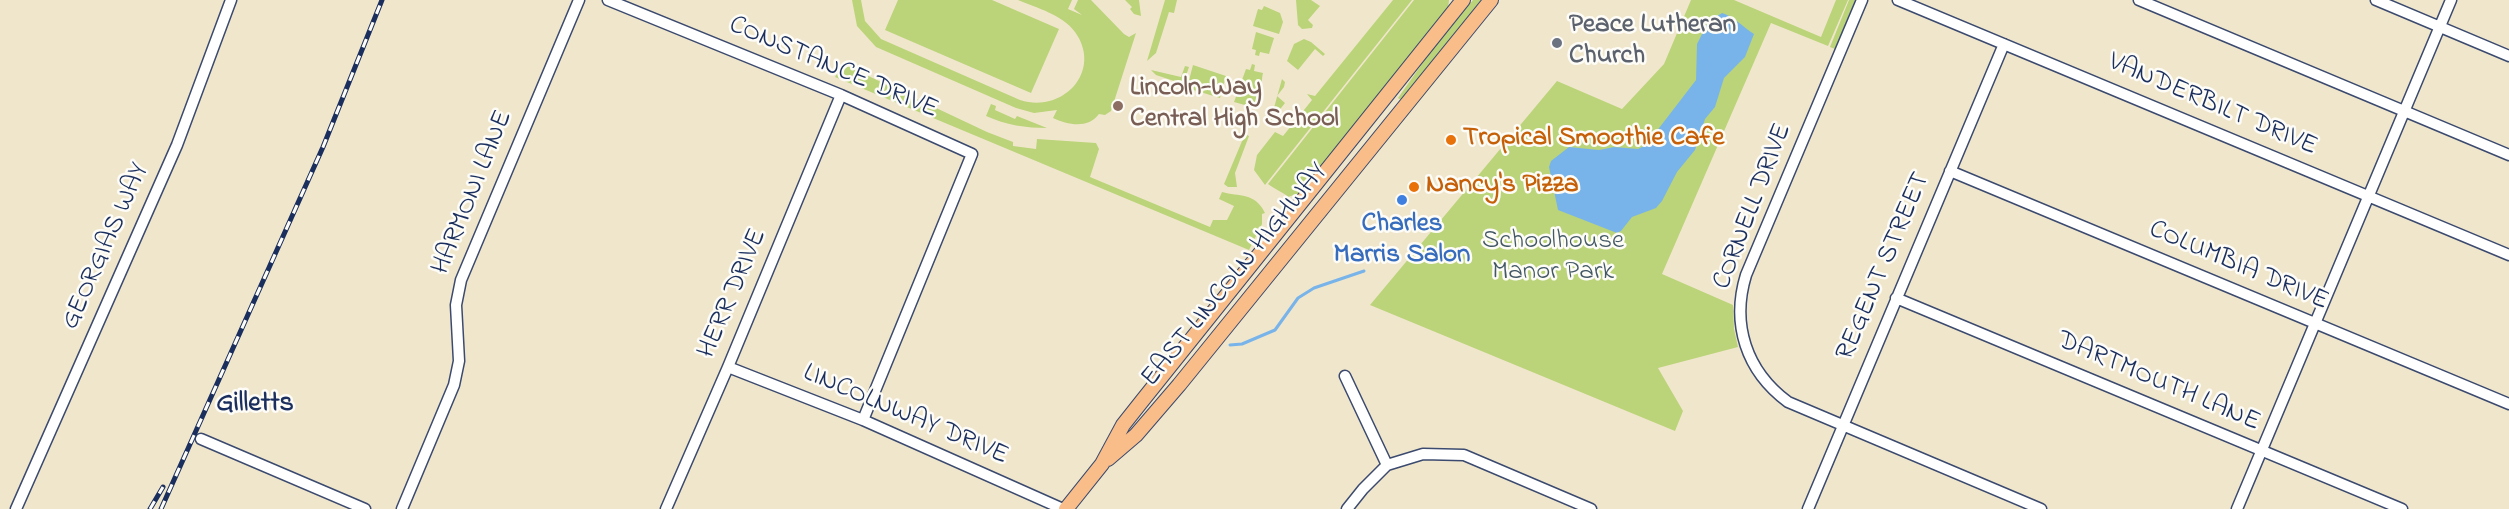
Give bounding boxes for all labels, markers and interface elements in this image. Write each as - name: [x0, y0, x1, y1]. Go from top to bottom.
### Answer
- street label: CONSTANCE DRIVE: [724, 10, 942, 128]
- place label: Peace Lutheran Church: [1569, 11, 1736, 74]
- marker: Peace Lutheran Church: [1550, 36, 1564, 50]
- street label: VANDERBILT DRIVE: [2103, 47, 2321, 165]
- place label: Lincoln-Way Central High School: [1130, 74, 1339, 137]
- marker: Lincoln-Way Central High School: [1111, 99, 1125, 113]
- street label: HARMONI LANE: [426, 106, 522, 280]
- street label: CORNELL DRIVE: [1708, 120, 1800, 294]
- place label: Tropical Smoothie Cafe: [1463, 124, 1724, 156]
- marker: Tropical Smoothie Cafe: [1444, 133, 1458, 147]
- street label: EAST LINCOLN HIGHWAY: [1136, 158, 1336, 394]
- street label: GEORGIAS WAY: [56, 159, 158, 335]
- street label: REGENT STREET: [1831, 168, 1939, 366]
- place label: Nancy's Pizza: [1426, 171, 1578, 203]
- marker: Nancy's Pizza: [1407, 180, 1421, 194]
- marker: Charles Marris Salon: [1395, 193, 1409, 207]
- place label: Charles Marris Salon: [1334, 210, 1470, 273]
- street label: COLUMBIA DRIVE: [2143, 215, 2333, 319]
- street label: HERR DRIVE: [692, 225, 776, 363]
- park label: Schoolhouse Manor Park: [1482, 227, 1624, 290]
- street label: DARTMOUTH LANE: [2052, 326, 2264, 440]
- street label: LINCOLNWAY DRIVE: [798, 358, 1012, 474]
- district label: Gilletts: [216, 388, 294, 422]

